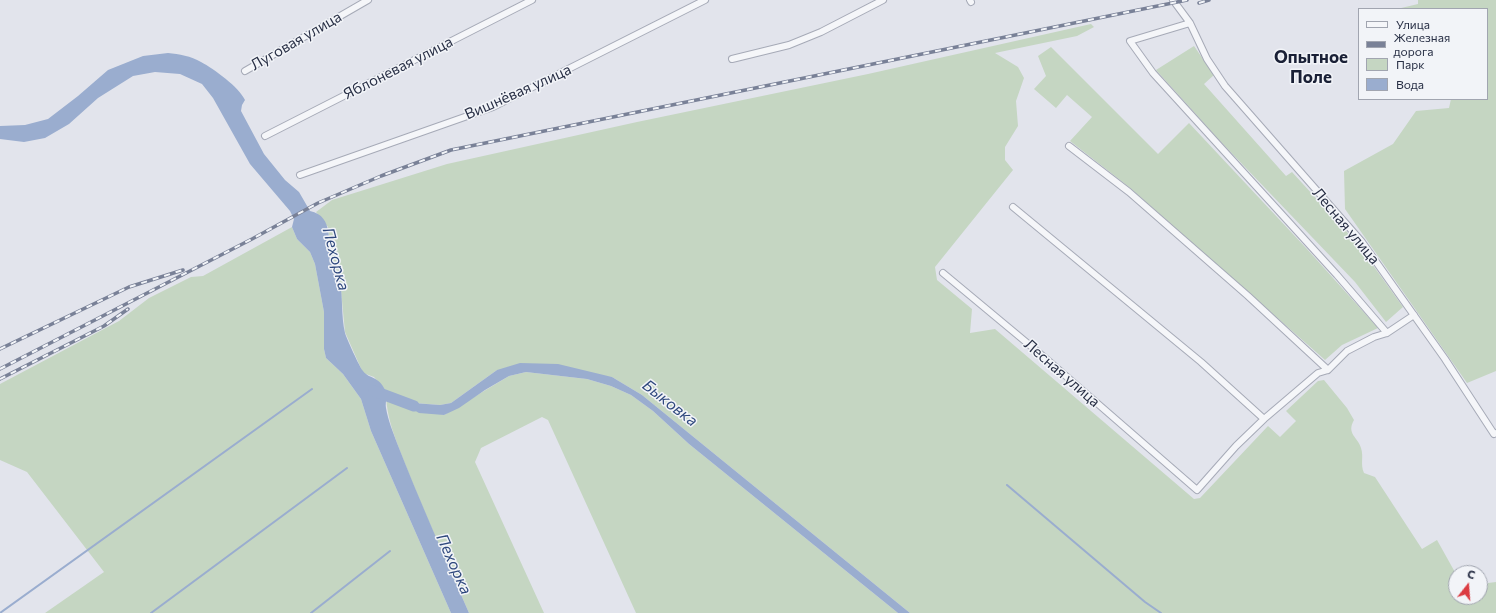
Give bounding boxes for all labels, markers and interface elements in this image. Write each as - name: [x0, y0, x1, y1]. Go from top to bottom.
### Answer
- street label: Луговая улица: [247, 8, 345, 74]
- legend: [1358, 8, 1488, 100]
- text: Улица: [1396, 17, 1430, 31]
- text: Железная дорога: [1394, 30, 1450, 58]
- street label: Яблоневая улица: [340, 33, 456, 103]
- district label: Опытное Поле: [1274, 47, 1348, 87]
- text: Парк: [1396, 57, 1425, 71]
- street label: Вишнёвая улица: [462, 60, 574, 124]
- text: Вода: [1396, 77, 1424, 91]
- street label: Лесная улица: [1309, 184, 1383, 268]
- water label: Пехорка: [318, 225, 354, 293]
- street label: Лесная улица: [1020, 335, 1104, 411]
- water label: Быковка: [639, 376, 701, 430]
- water label: Пехорка: [432, 531, 476, 597]
- north arrow: [1448, 565, 1488, 605]
- text: С: [1466, 567, 1477, 581]

